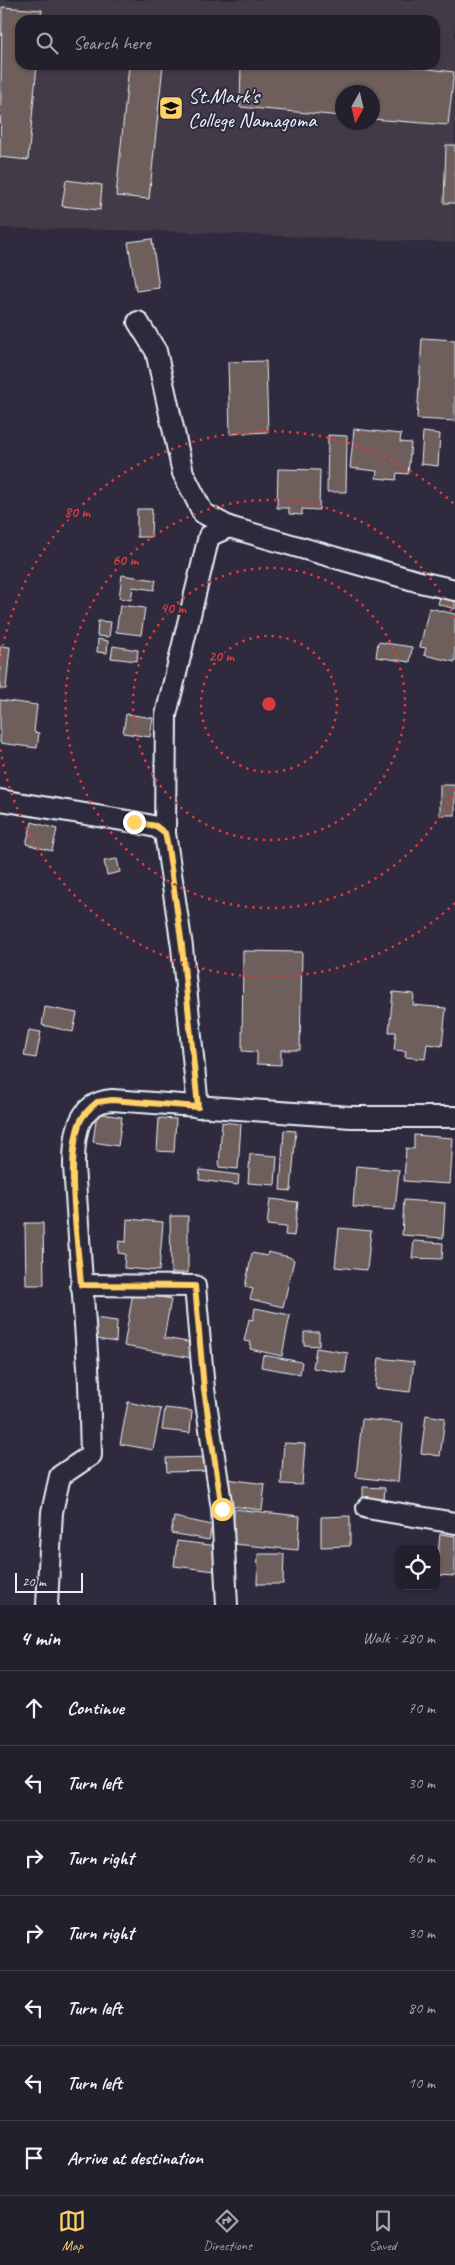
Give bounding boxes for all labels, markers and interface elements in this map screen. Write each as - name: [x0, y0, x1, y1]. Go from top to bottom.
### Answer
- search box: [15, 15, 440, 70]
- icon: search: [33, 29, 61, 57]
- text: Search here: [73, 31, 150, 55]
- place label: St.Mark's College Namagoma: [188, 83, 318, 133]
- north arrow: [335, 85, 380, 130]
- school or university icon: St.Mark's College Namagoma: [158, 95, 184, 121]
- text: 80 m: [64, 503, 91, 522]
- text: 60 m: [112, 551, 139, 570]
- text: 40 m: [160, 599, 187, 618]
- text: 20 m: [208, 647, 235, 666]
- centre of rings: [260, 695, 278, 713]
- route end: [123, 811, 146, 834]
- route start: [211, 1498, 234, 1521]
- map controls: [395, 1545, 440, 1590]
- button: locate: [395, 1545, 440, 1590]
- scale bar: [15, 1570, 82, 1593]
- text: 20 m: [22, 1573, 46, 1590]
- text: 4 min: [20, 1625, 60, 1651]
- text: Walk · 280 m: [363, 1628, 435, 1648]
- icon: ahead: [20, 1694, 48, 1722]
- text: Continue: [67, 1696, 124, 1720]
- text: 70 m: [408, 1698, 435, 1718]
- icon: left: [20, 1769, 48, 1797]
- text: Turn left: [67, 1771, 122, 1795]
- text: 30 m: [408, 1773, 435, 1793]
- icon: right: [20, 1844, 48, 1872]
- text: Turn right: [67, 1846, 134, 1870]
- text: 60 m: [408, 1848, 435, 1868]
- icon: right: [20, 1919, 48, 1947]
- text: Turn right: [67, 1921, 134, 1945]
- text: 30 m: [408, 1923, 435, 1943]
- icon: left: [20, 1994, 48, 2022]
- text: Turn left: [67, 1996, 122, 2020]
- text: 80 m: [408, 1998, 435, 2018]
- icon: left: [20, 2069, 48, 2097]
- text: Turn left: [67, 2071, 122, 2095]
- text: 10 m: [408, 2073, 435, 2093]
- icon: arrive: [20, 2144, 48, 2172]
- text: Arrive at destination: [67, 2146, 203, 2170]
- tab: Map: [58, 2207, 86, 2254]
- tab: Directions: [203, 2207, 252, 2254]
- tab: Saved: [369, 2207, 397, 2254]

